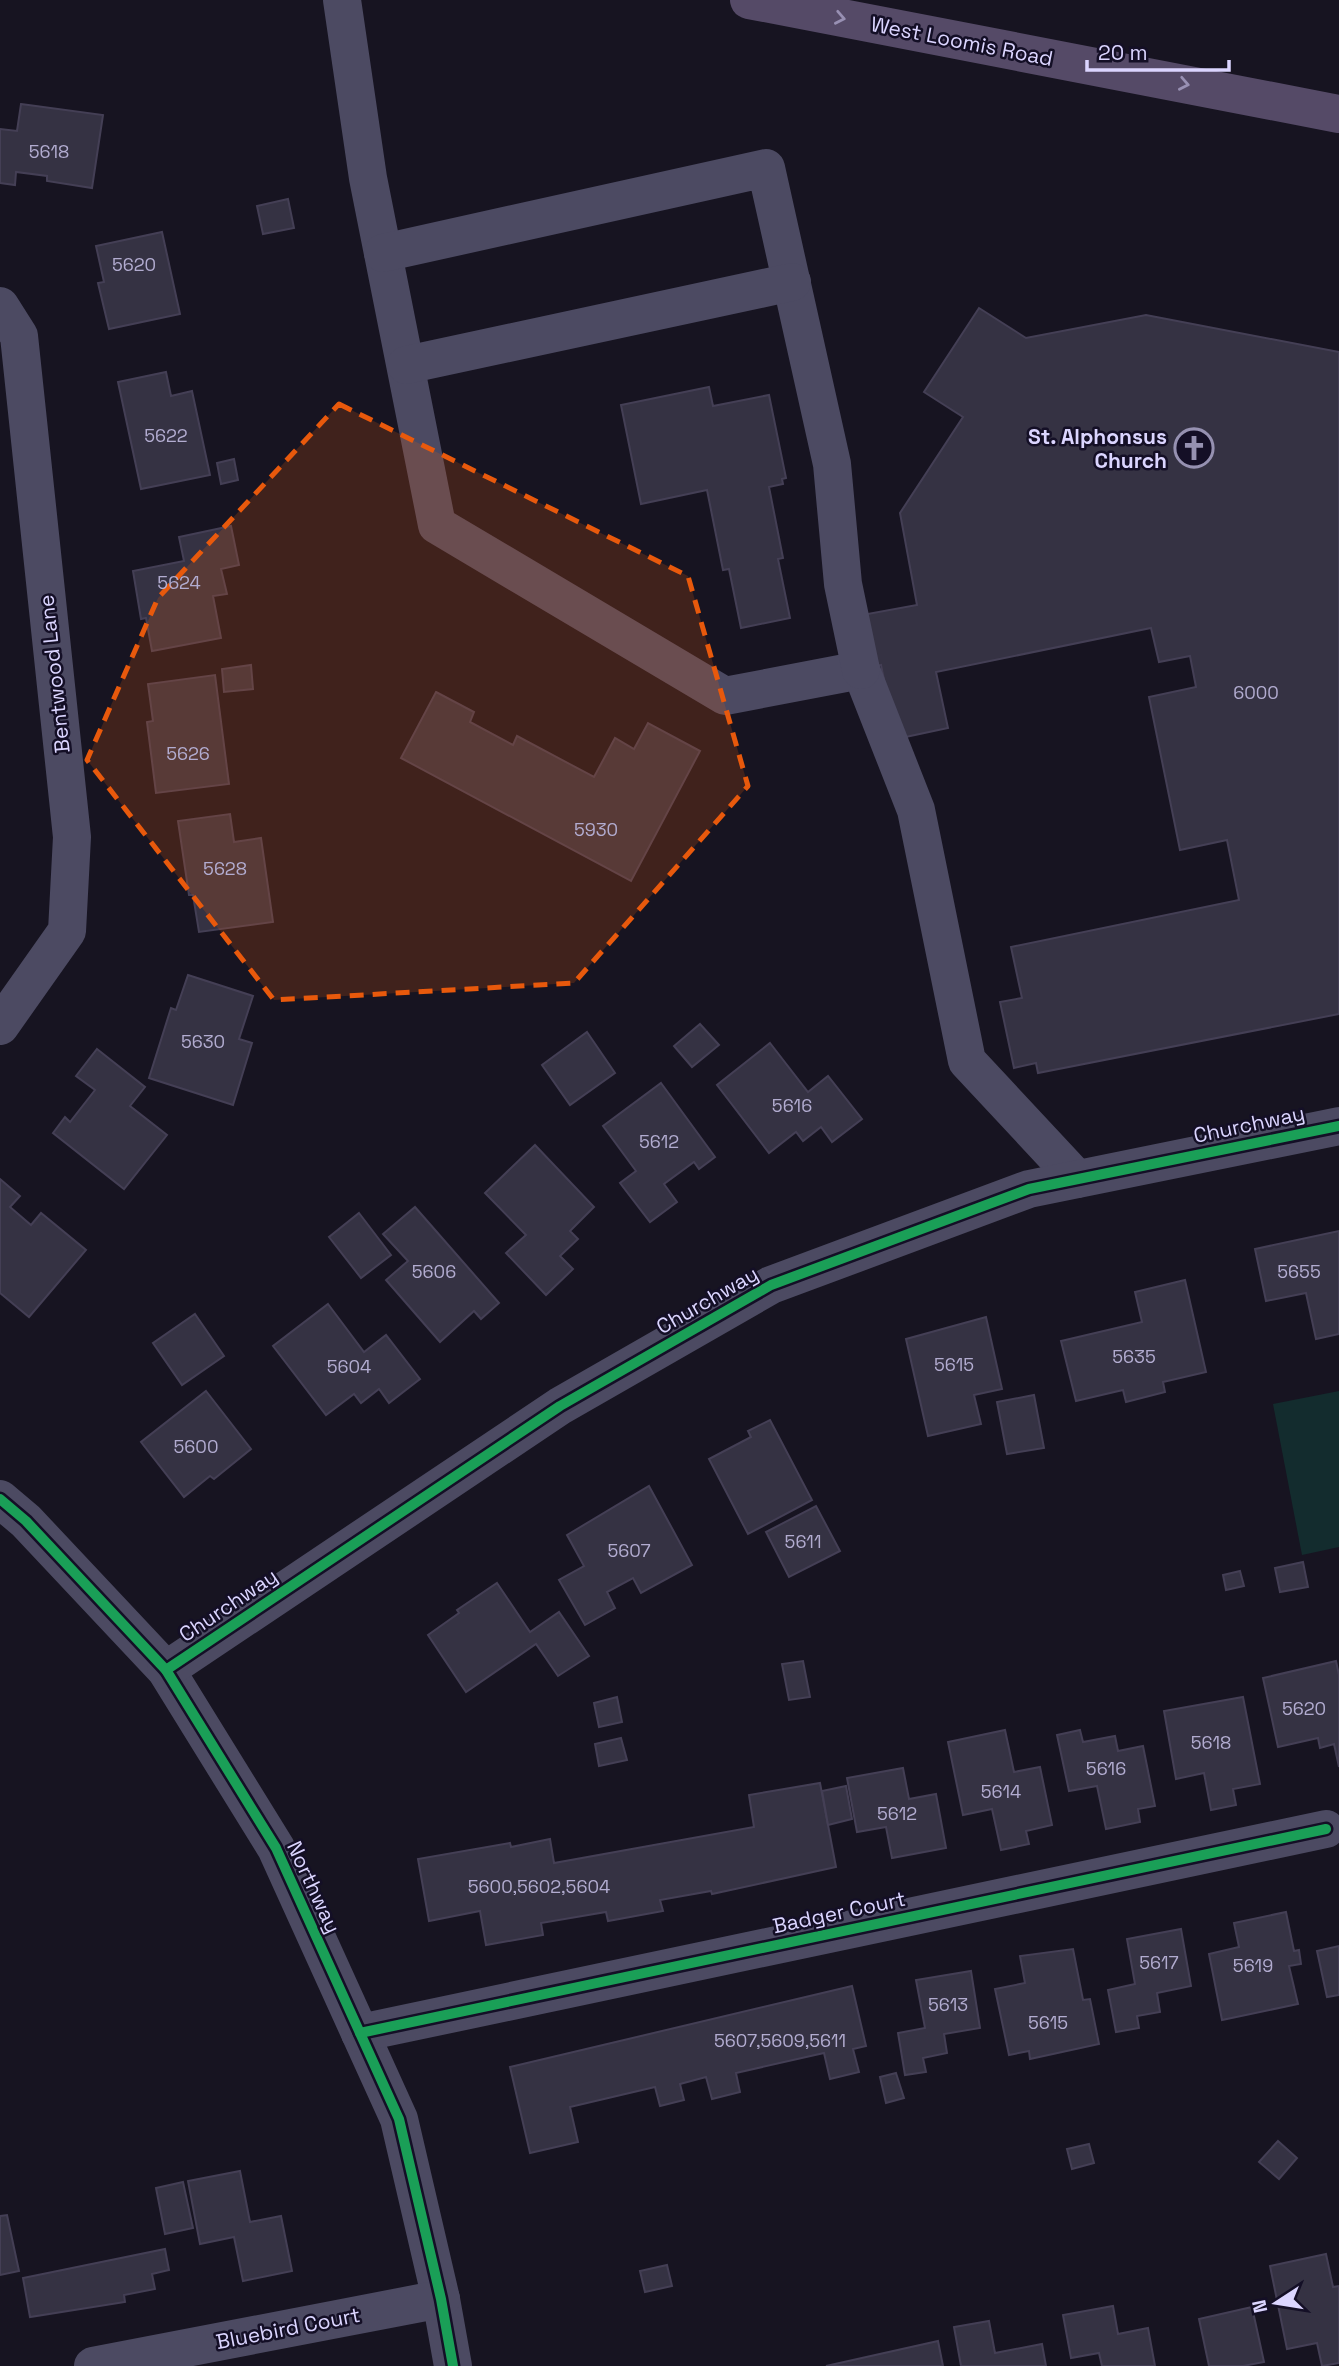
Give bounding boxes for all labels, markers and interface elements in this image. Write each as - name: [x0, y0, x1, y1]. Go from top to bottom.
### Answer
- one-way arrow: [834, 9, 846, 24]
- street label: West Loomis Road: [869, 10, 1055, 72]
- scale bar: [1087, 28, 1229, 72]
- text: 20 m: [1098, 39, 1148, 66]
- one-way arrow: [1178, 76, 1190, 91]
- house number: 5618: [29, 140, 69, 163]
- house number: 5620: [112, 253, 156, 276]
- place label: St. Alphonsus Church: [1028, 423, 1167, 474]
- house number: 5622: [144, 424, 188, 447]
- church icon: St. Alphonsus Church: [1173, 427, 1215, 469]
- house number: 5624: [157, 571, 201, 594]
- street label: Bentwood Lane: [32, 594, 76, 754]
- house number: 6000: [1233, 681, 1279, 704]
- house number: 5626: [166, 742, 210, 765]
- house number: 5930: [574, 818, 618, 841]
- house number: 5628: [203, 857, 247, 880]
- house number: 5630: [181, 1030, 225, 1053]
- house number: 5616: [772, 1094, 812, 1117]
- street label: Churchway: [1191, 1099, 1307, 1149]
- house number: 5612: [639, 1130, 679, 1153]
- house number: 5606: [412, 1260, 456, 1283]
- street label: Churchway: [651, 1260, 763, 1340]
- house number: 5655: [1277, 1260, 1321, 1283]
- house number: 5635: [1112, 1345, 1156, 1368]
- house number: 5615: [934, 1353, 974, 1376]
- house number: 5604: [327, 1355, 371, 1378]
- house number: 5600: [174, 1435, 218, 1458]
- house number: 5611: [785, 1530, 821, 1553]
- house number: 5607: [607, 1539, 651, 1562]
- street label: Churchway: [174, 1562, 282, 1648]
- house number: 5620: [1282, 1697, 1326, 1720]
- house number: 5618: [1191, 1731, 1231, 1754]
- house number: 5616: [1086, 1757, 1126, 1780]
- house number: 5614: [981, 1780, 1021, 1803]
- house number: 5612: [877, 1802, 917, 1825]
- street label: Northway: [281, 1837, 347, 1937]
- house number: 5600,5602,5604: [468, 1875, 610, 1898]
- street label: Badger Court: [770, 1885, 908, 1939]
- house number: 5617: [1139, 1951, 1179, 1974]
- house number: 5619: [1233, 1954, 1273, 1977]
- house number: 5613: [928, 1993, 968, 2016]
- house number: 5615: [1028, 2011, 1068, 2034]
- house number: 5607,5609,5611: [714, 2029, 846, 2052]
- north arrow: [1241, 2268, 1311, 2338]
- text: N: [1246, 2298, 1273, 2315]
- street label: Bluebird Court: [214, 2301, 362, 2355]

